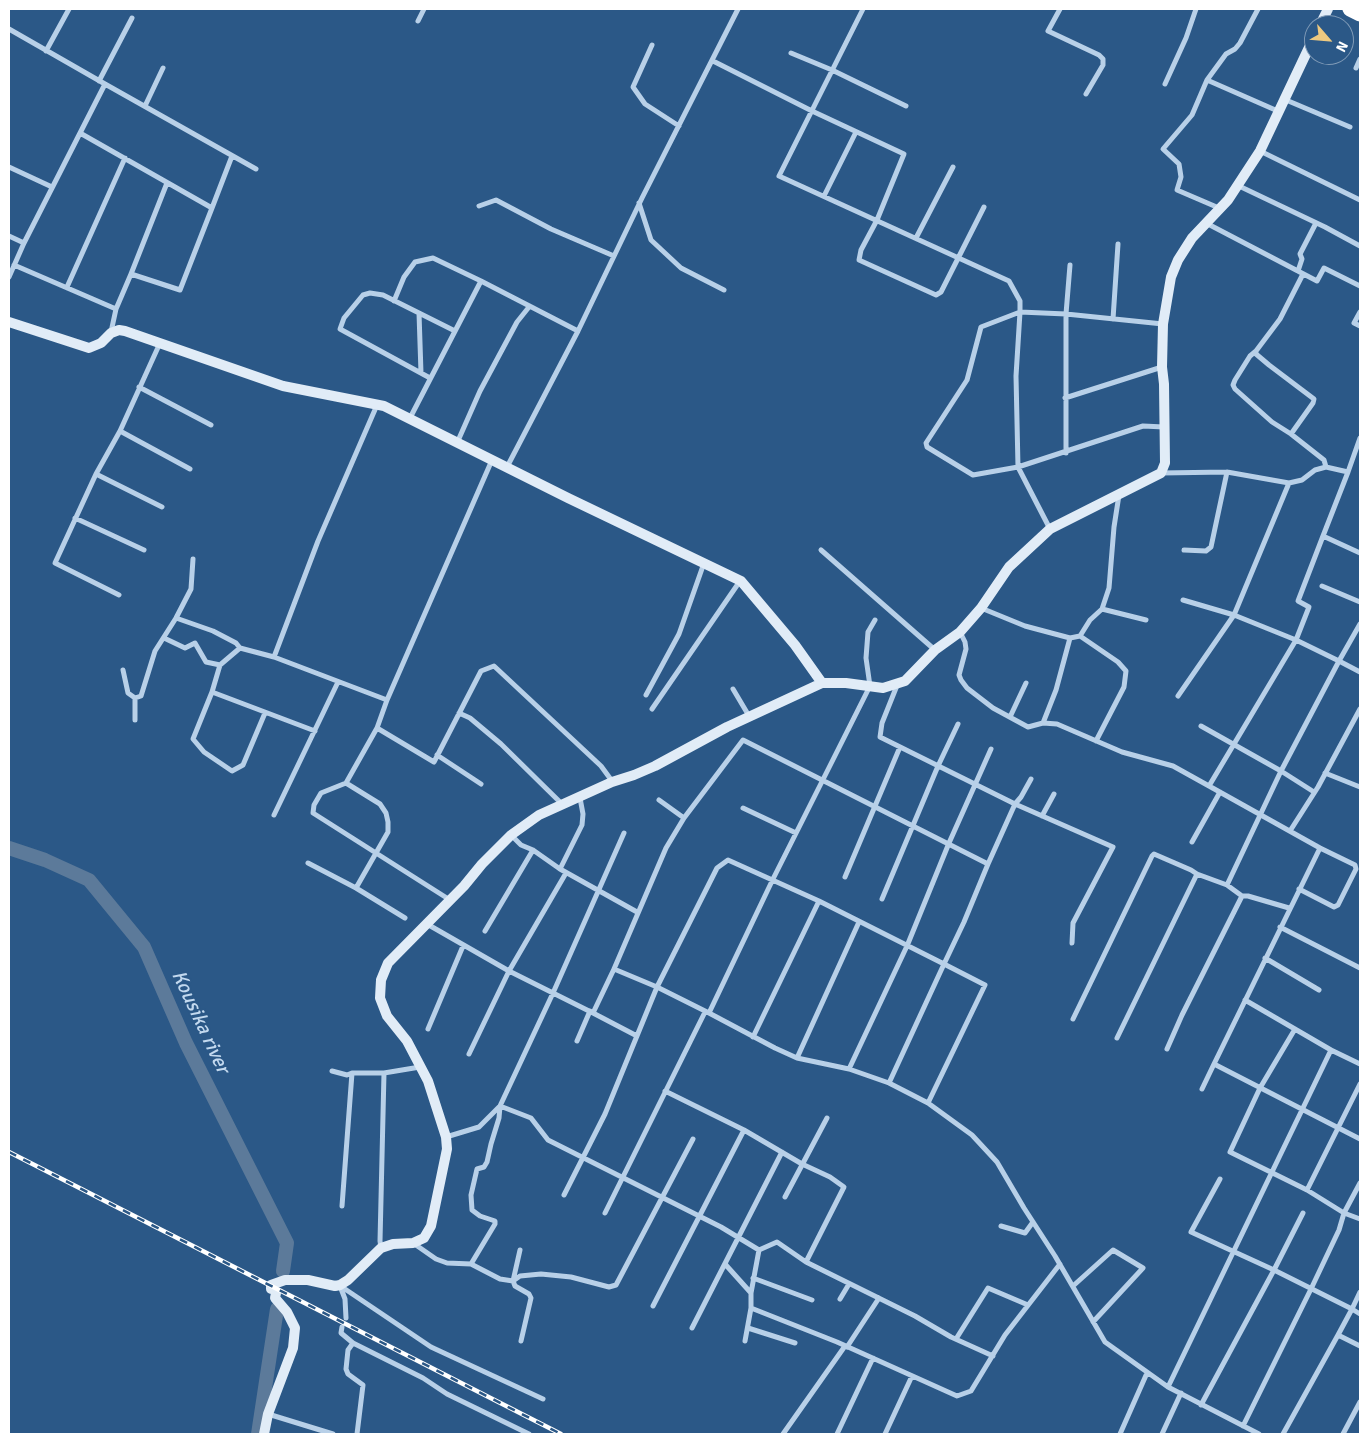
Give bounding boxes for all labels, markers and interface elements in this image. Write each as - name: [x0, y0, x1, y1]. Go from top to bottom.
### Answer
- north arrow: [1304, 15, 1354, 65]
- text: N: [1332, 38, 1352, 55]
- water label: Kousika river: [166, 967, 234, 1077]

